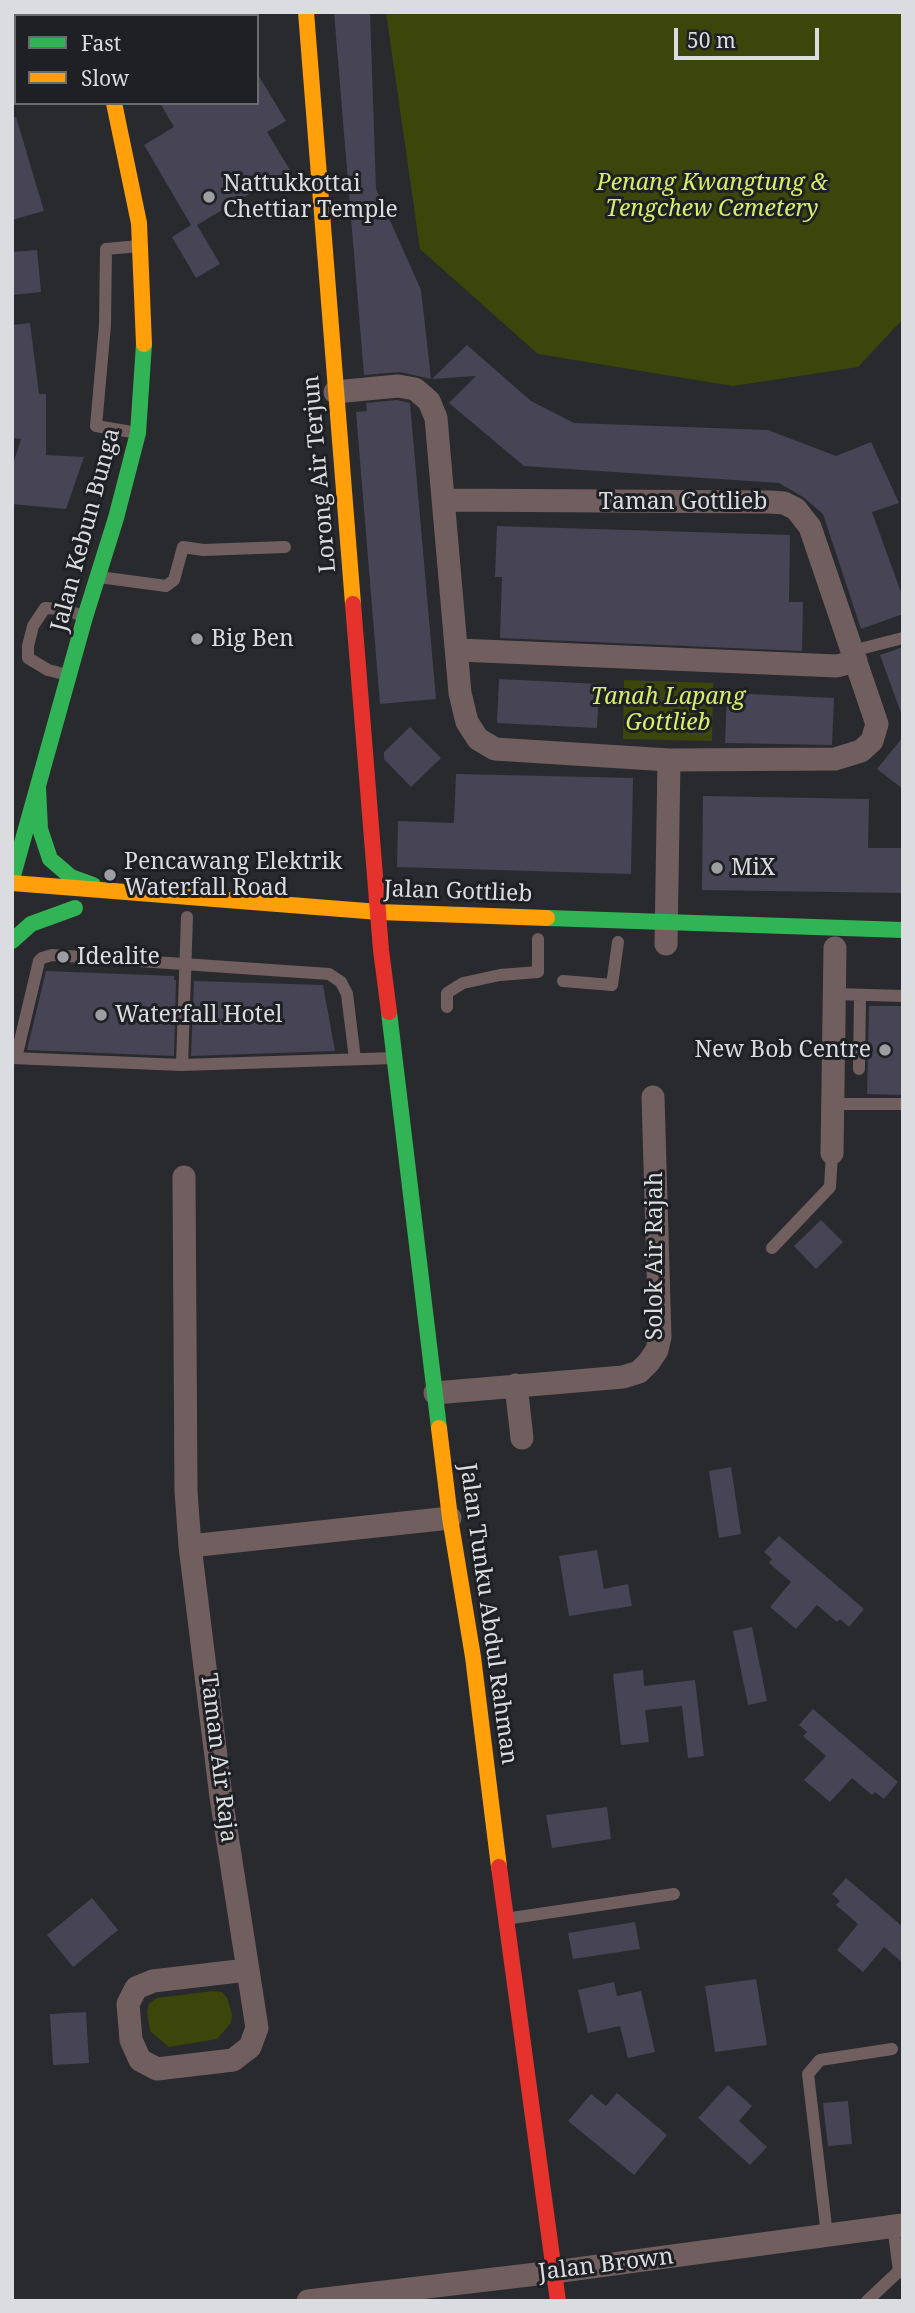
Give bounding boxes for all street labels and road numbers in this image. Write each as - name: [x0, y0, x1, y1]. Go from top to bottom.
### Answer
- street label: Lorong Air Terjun: [298, 374, 342, 574]
- street label: Jalan Kebun Bunga: [46, 425, 126, 635]
- street label: Taman Gottlieb: [599, 488, 767, 516]
- street label: Jalan Gottlieb: [383, 876, 533, 908]
- street label: Solok Air Rajah: [641, 1172, 669, 1340]
- street label: Jalan Tunku Abdul Rahman: [453, 1462, 523, 1766]
- street label: Taman Air Raja: [194, 1672, 242, 1844]
- street label: Jalan Brown: [537, 2243, 675, 2287]

